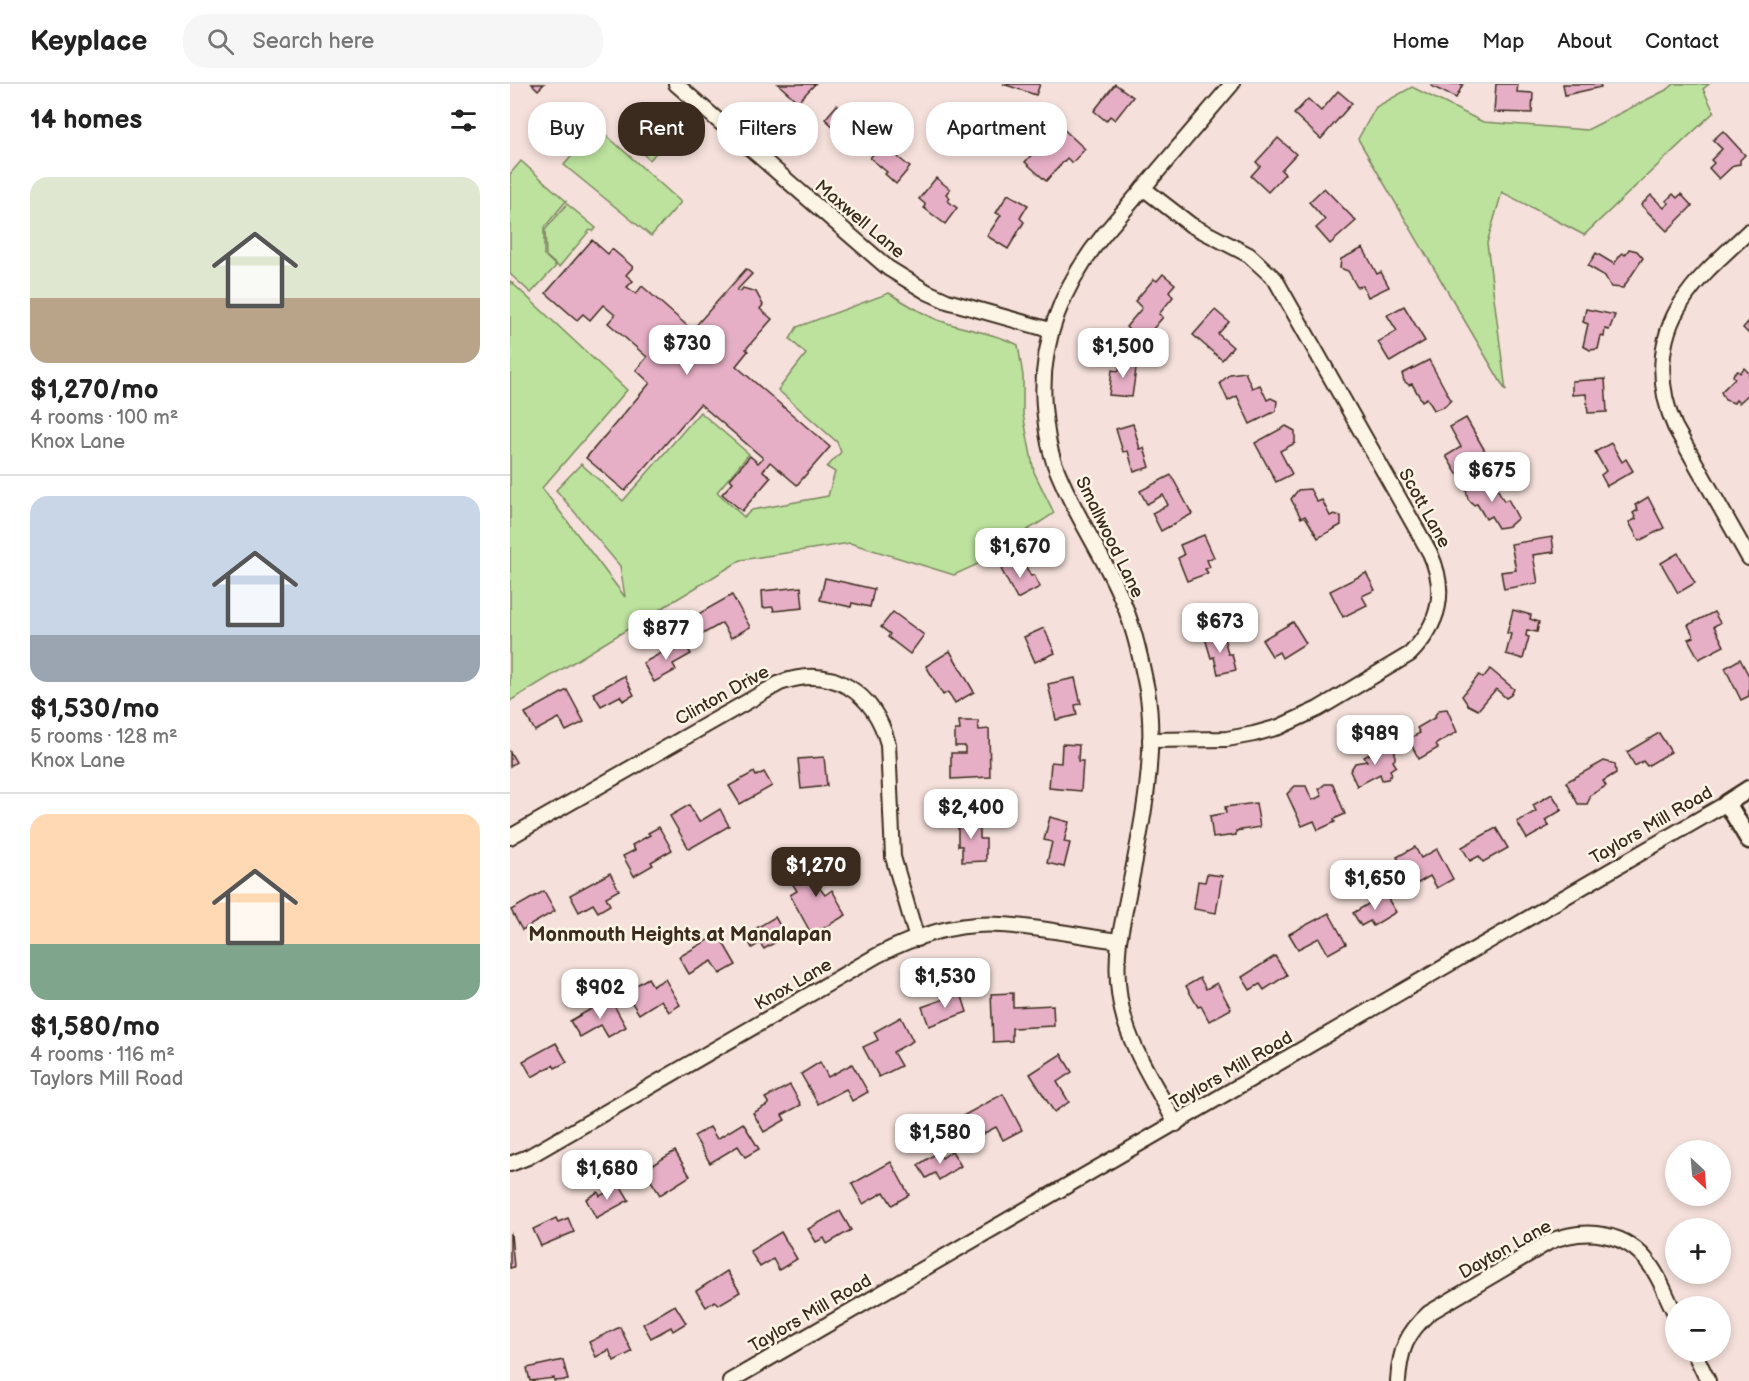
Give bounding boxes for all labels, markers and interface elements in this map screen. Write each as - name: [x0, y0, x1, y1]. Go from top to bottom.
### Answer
- search box: [183, 14, 603, 68]
- text: Keyplace: [30, 25, 147, 58]
- icon: search: [204, 25, 237, 58]
- text: Search here: [252, 28, 374, 55]
- text: Home: [1392, 29, 1449, 54]
- text: Map: [1482, 29, 1524, 54]
- text: About: [1557, 29, 1612, 54]
- text: Contact: [1645, 29, 1719, 54]
- chip: Buy: [528, 102, 606, 156]
- chip: Rent: [618, 102, 705, 156]
- chip: Filters: [717, 102, 818, 156]
- chip: New: [830, 102, 914, 156]
- chip: Apartment: [926, 102, 1067, 156]
- icon: filters: [447, 104, 480, 137]
- text: 14 homes: [30, 105, 142, 136]
- street label: Maxwell Lane: [811, 176, 909, 263]
- icon: home: [201, 216, 309, 324]
- pin: $730: [651, 325, 723, 376]
- pin: $1,500: [1074, 328, 1172, 379]
- text: $730: [663, 332, 711, 356]
- text: $1,500: [1092, 335, 1154, 359]
- text: $1,270/mo: [30, 375, 158, 406]
- text: 4 rooms · 100 m²: [30, 406, 178, 430]
- text: Knox Lane: [30, 430, 125, 454]
- pin: $675: [1456, 452, 1528, 503]
- text: $675: [1468, 459, 1516, 483]
- street label: Scott Lane: [1394, 465, 1455, 552]
- street label: Smallwood Lane: [1071, 473, 1148, 602]
- pin: $1,670: [971, 528, 1069, 579]
- icon: home: [201, 535, 309, 643]
- text: $1,670: [989, 535, 1051, 559]
- pin: $673: [1184, 603, 1256, 654]
- pin: $877: [630, 610, 702, 661]
- text: $673: [1196, 610, 1244, 634]
- text: $877: [642, 617, 690, 641]
- street label: Clinton Drive: [672, 661, 773, 730]
- text: $1,530/mo: [30, 694, 159, 725]
- pin: $989: [1339, 715, 1411, 766]
- text: $989: [1351, 722, 1399, 746]
- text: 5 rooms · 128 m²: [30, 725, 178, 749]
- text: Knox Lane: [30, 749, 125, 773]
- street label: Taylors Mill Road: [1586, 782, 1716, 869]
- pin: $2,400: [922, 789, 1020, 840]
- text: $2,400: [938, 796, 1004, 820]
- pin: $1,270: [767, 847, 865, 898]
- icon: home: [201, 853, 309, 961]
- text: $1,270: [786, 854, 847, 878]
- pin: $1,650: [1326, 860, 1424, 911]
- text: $1,650: [1344, 867, 1406, 891]
- district label: Monmouth Heights at Manalapan: [528, 923, 832, 947]
- street label: Knox Lane: [751, 954, 836, 1015]
- pin: $1,530: [896, 958, 994, 1009]
- text: $1,530: [914, 965, 976, 989]
- pin: $902: [564, 969, 636, 1020]
- text: $902: [575, 976, 625, 1000]
- text: $1,580/mo: [30, 1012, 160, 1043]
- street label: Taylors Mill Road: [1166, 1027, 1296, 1114]
- text: 4 rooms · 116 m²: [30, 1043, 175, 1067]
- text: Taylors Mill Road: [30, 1067, 183, 1091]
- pin: $1,580: [891, 1114, 989, 1165]
- text: $1,580: [909, 1121, 971, 1145]
- north arrow: [1665, 1140, 1731, 1206]
- map controls: [1665, 1140, 1731, 1362]
- pin: $1,680: [558, 1150, 656, 1201]
- text: $1,680: [576, 1157, 638, 1181]
- street label: Dayton Lane: [1455, 1215, 1555, 1283]
- button: +: [1665, 1218, 1731, 1284]
- street label: Taylors Mill Road: [745, 1270, 875, 1357]
- button: −: [1665, 1296, 1731, 1362]

